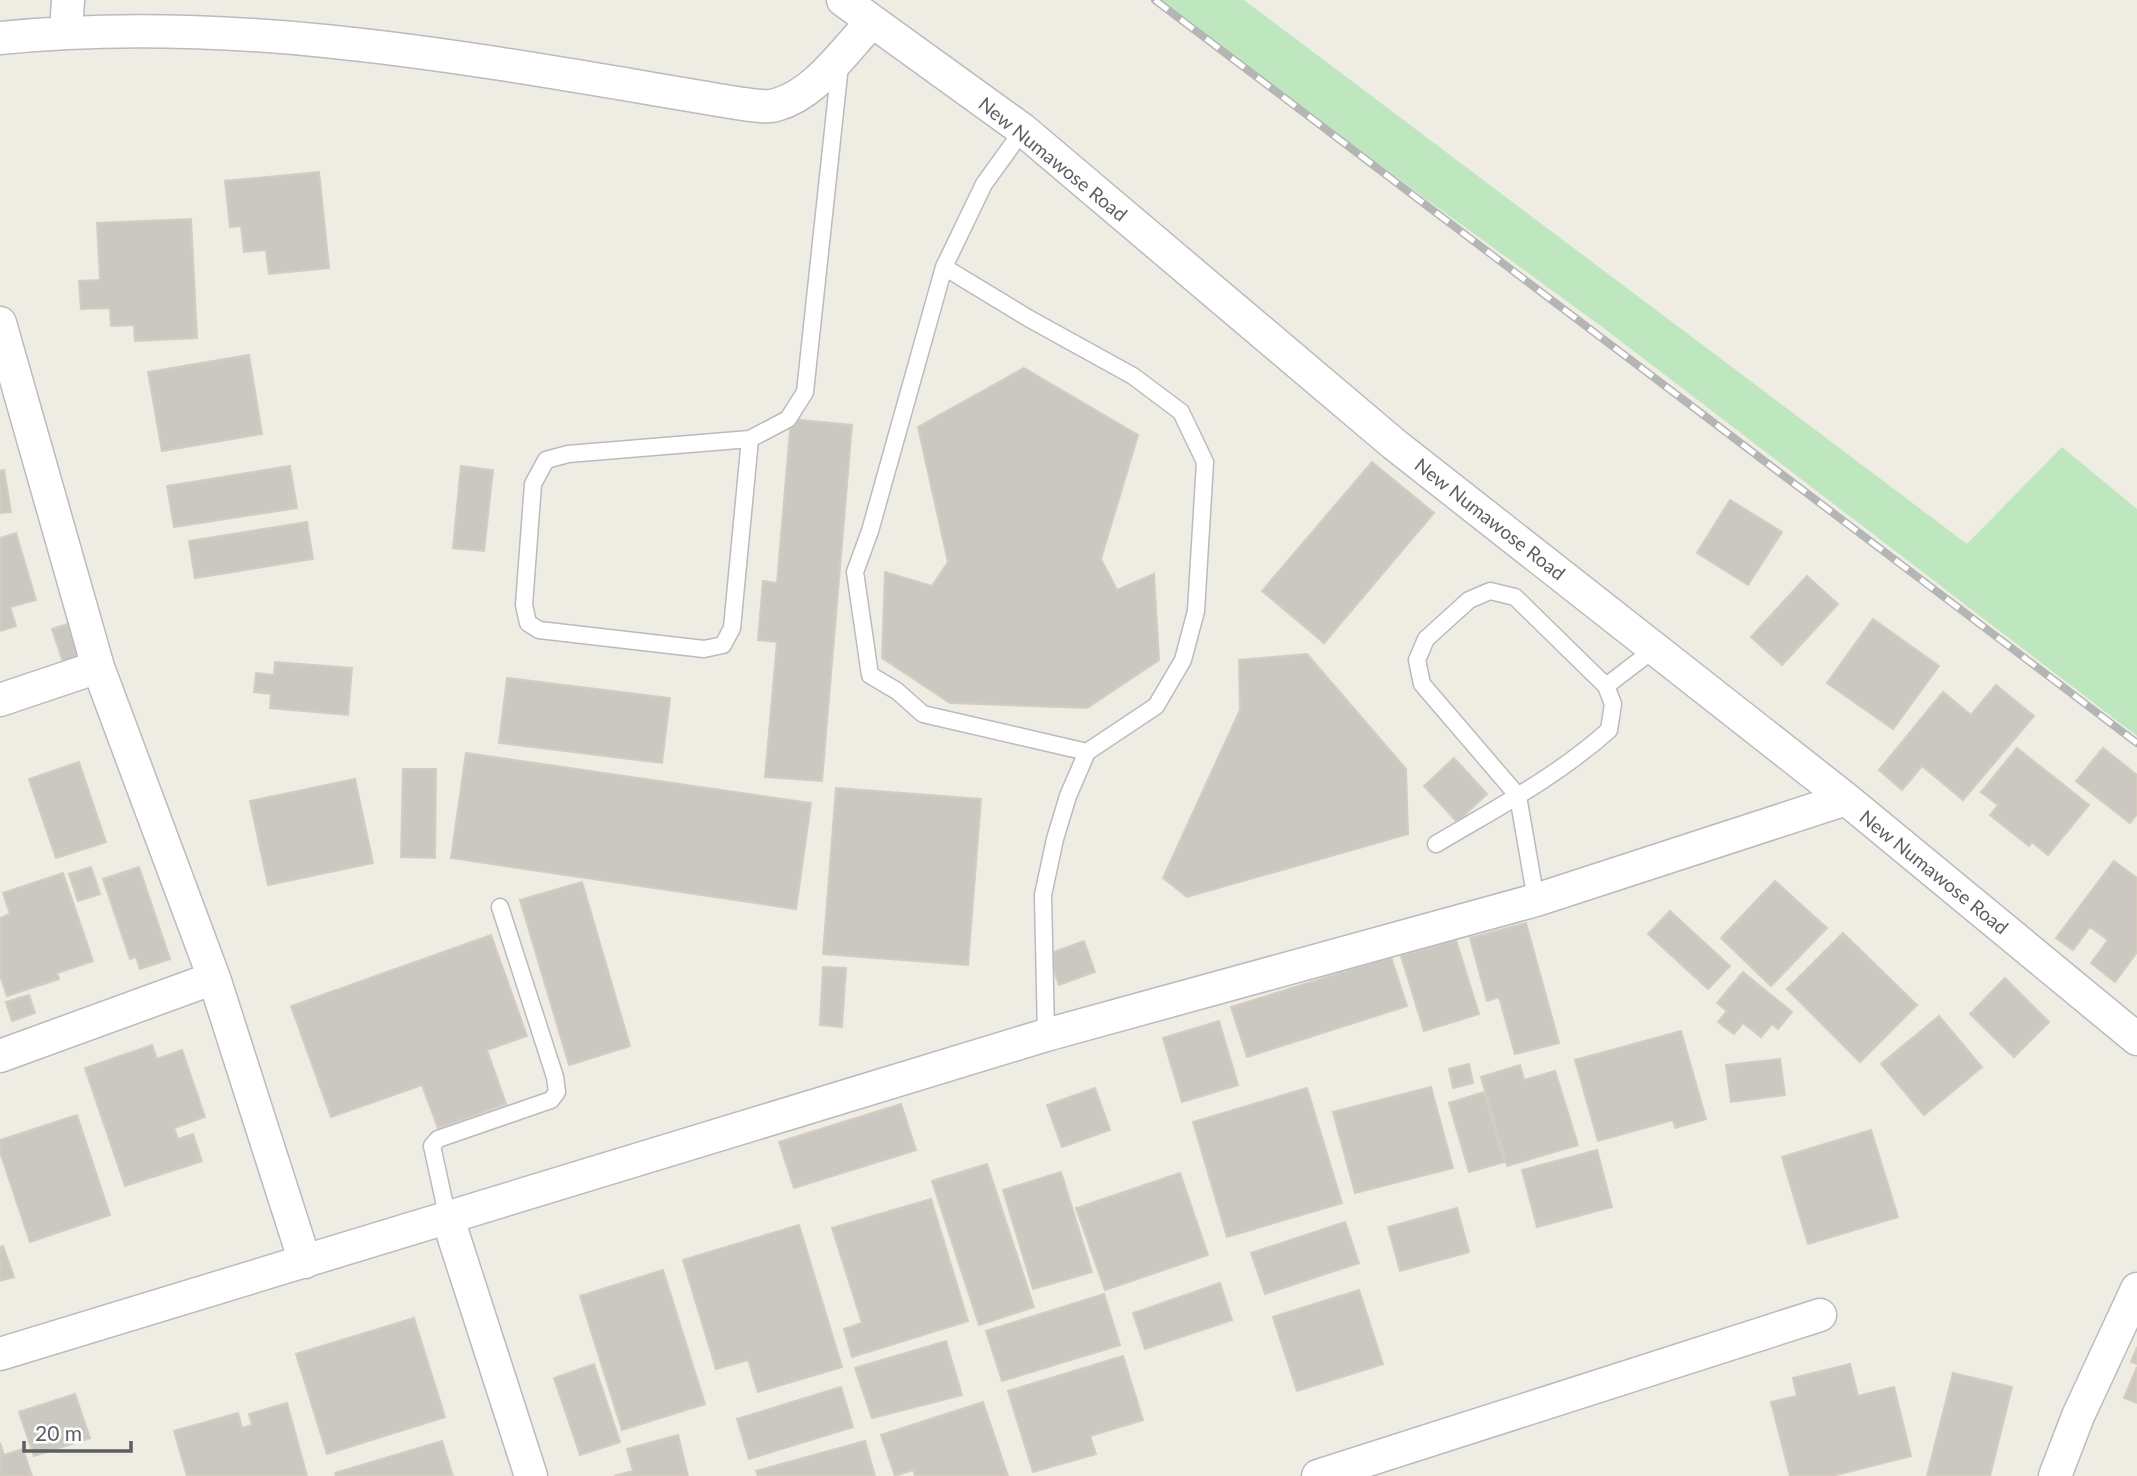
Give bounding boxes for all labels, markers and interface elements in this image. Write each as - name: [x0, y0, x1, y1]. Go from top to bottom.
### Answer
- street label: New Numawose Road: [974, 92, 1132, 226]
- street label: New Numawose Road: [1411, 453, 1570, 584]
- street label: New Numawose Road: [1855, 805, 2013, 939]
- scale bar: [24, 1410, 131, 1454]
- text: 20 m: [35, 1420, 82, 1445]

